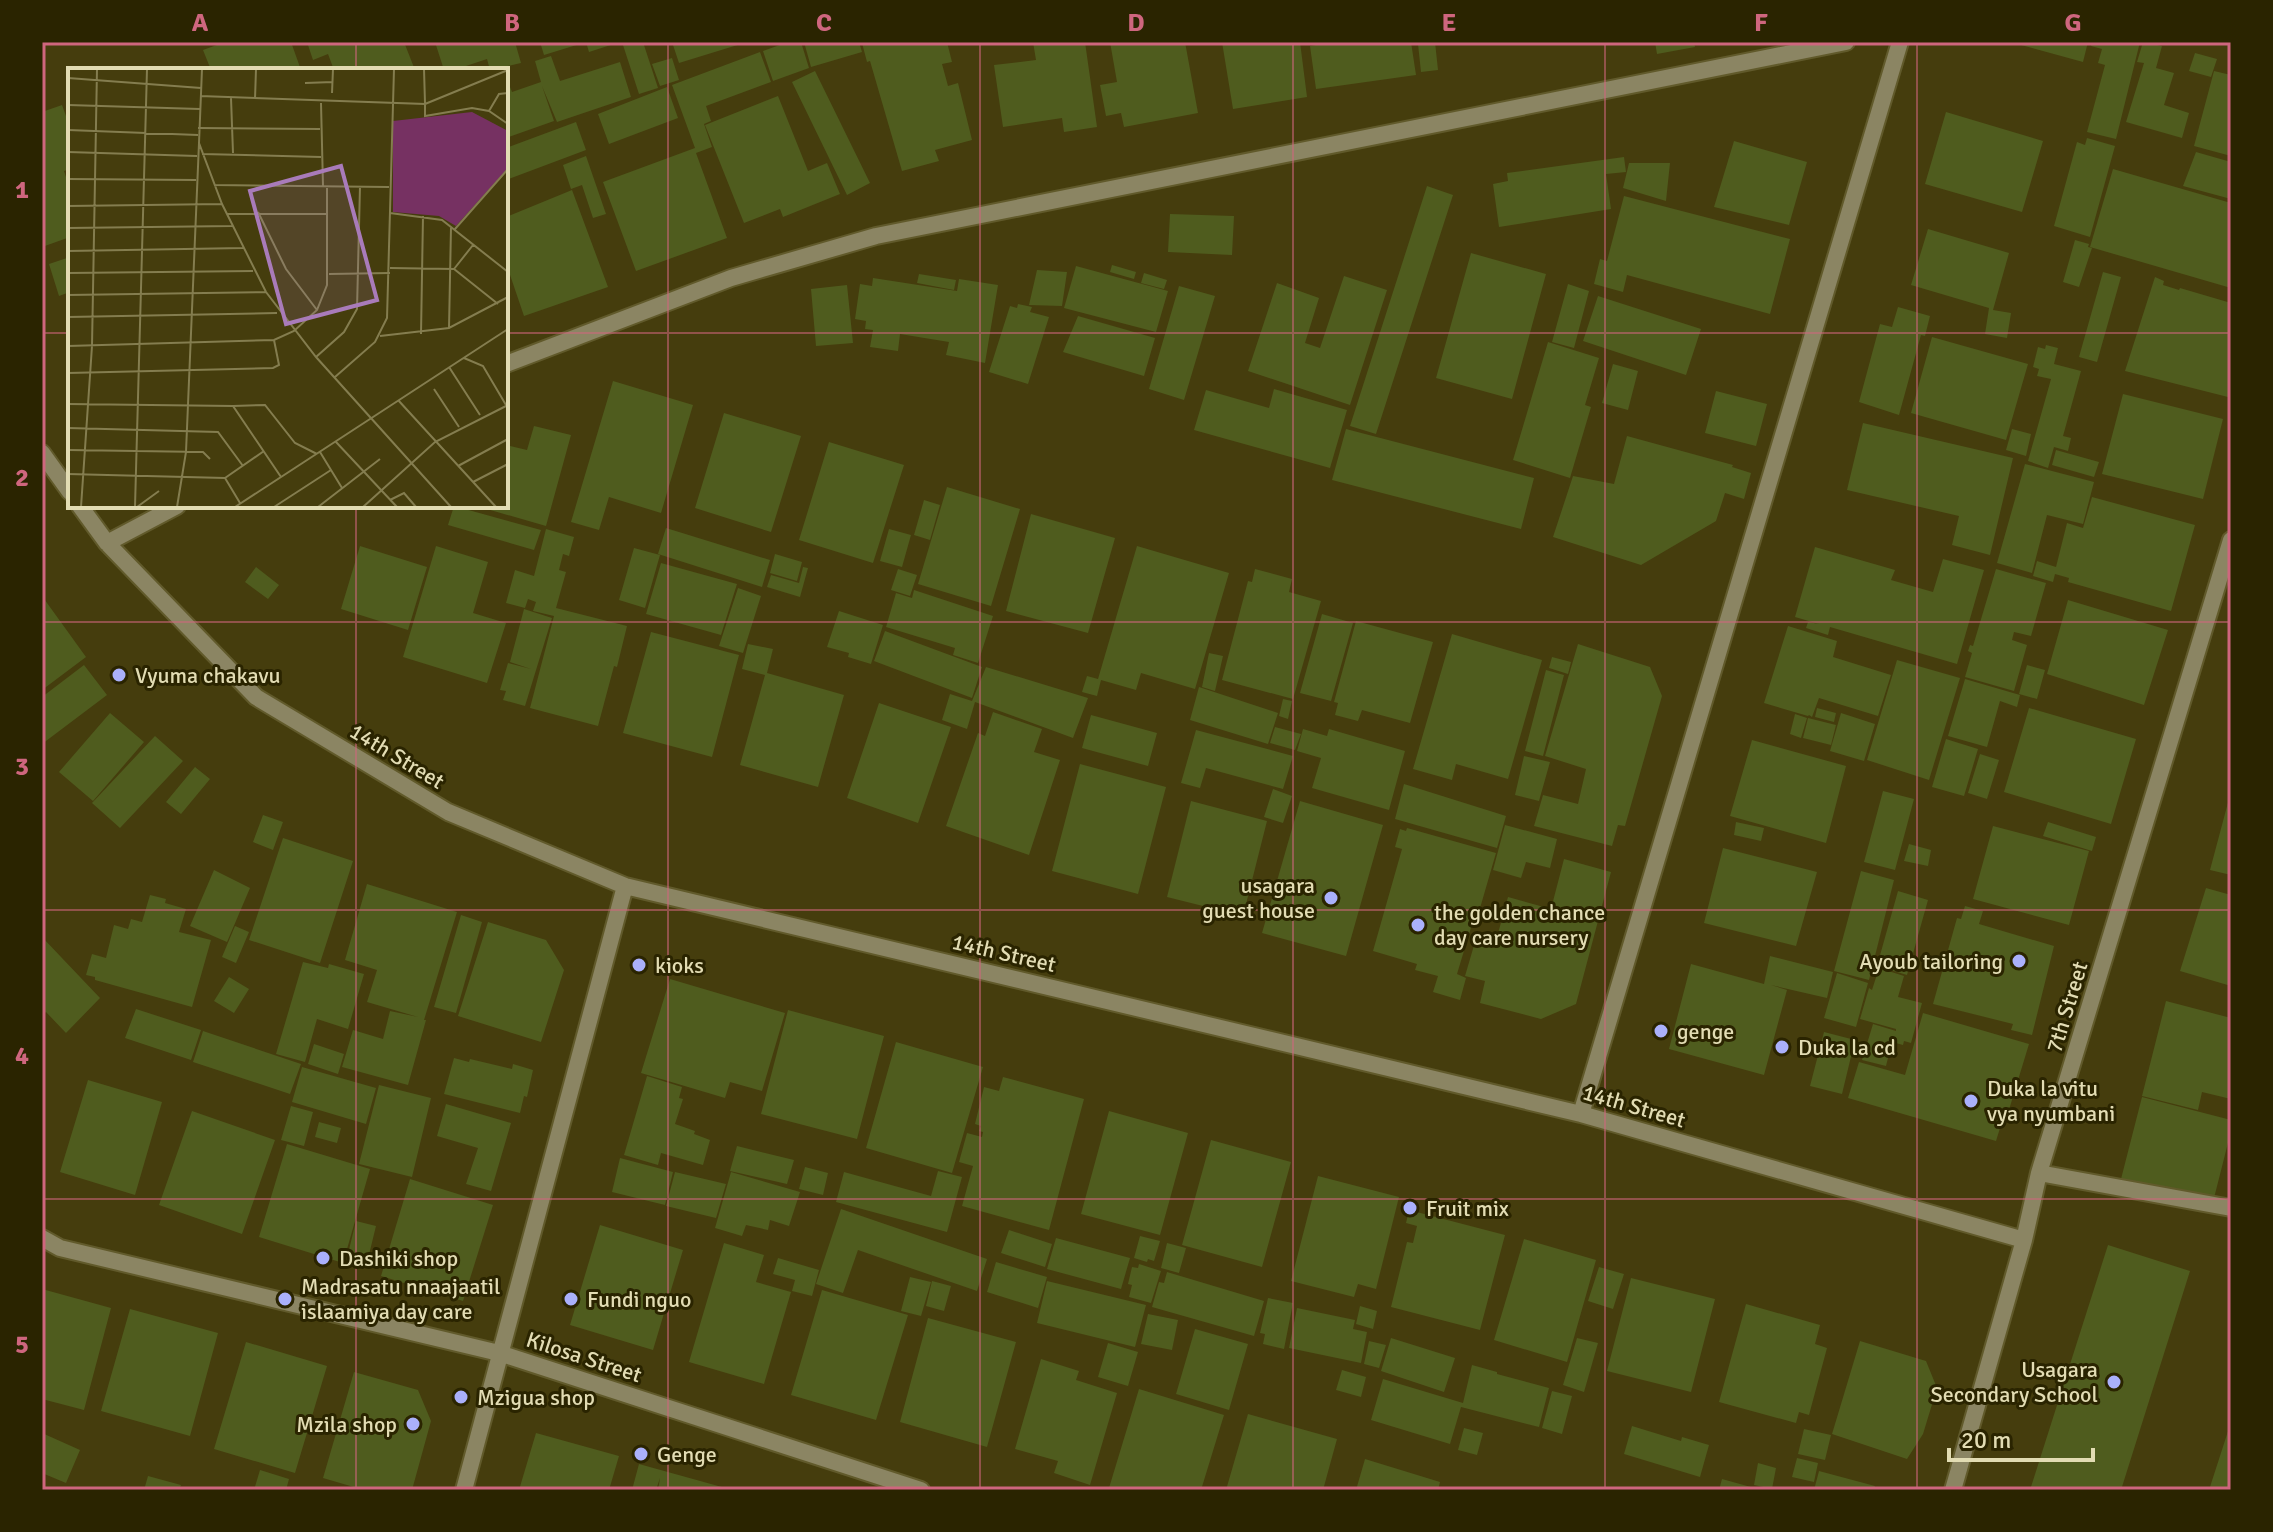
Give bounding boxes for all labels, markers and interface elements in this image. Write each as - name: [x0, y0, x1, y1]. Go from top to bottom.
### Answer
- text: A: [192, 7, 209, 39]
- text: B: [504, 7, 520, 39]
- text: C: [816, 7, 832, 39]
- text: D: [1127, 7, 1145, 39]
- text: E: [1442, 7, 1456, 39]
- text: F: [1754, 7, 1768, 39]
- text: G: [2064, 7, 2082, 39]
- inset map: [68, 68, 508, 508]
- text: 1: [15, 174, 29, 206]
- text: 2: [15, 462, 29, 494]
- place label: Vyuma chakavu: [135, 662, 280, 689]
- marker: Vyuma chakavu: [110, 666, 128, 684]
- street label: 14th Street: [345, 717, 449, 795]
- text: 3: [15, 751, 29, 783]
- place label: usagara guest house: [1202, 872, 1315, 924]
- marker: usagara guest house: [1322, 889, 1340, 907]
- place label: the golden chance day care nursery: [1434, 899, 1605, 951]
- marker: the golden chance day care nursery: [1409, 916, 1427, 934]
- street label: 14th Street: [950, 928, 1059, 978]
- place label: Ayoub tailoring: [1859, 948, 2003, 975]
- place label: kioks: [655, 952, 704, 979]
- marker: Ayoub tailoring: [2010, 952, 2028, 970]
- marker: kioks: [630, 956, 648, 974]
- street label: 7th Street: [2040, 958, 2094, 1056]
- place label: genge: [1677, 1018, 1734, 1045]
- marker: genge: [1652, 1022, 1670, 1040]
- place label: Duka la cd: [1798, 1034, 1896, 1061]
- marker: Duka la cd: [1773, 1038, 1791, 1056]
- text: 4: [15, 1040, 29, 1072]
- place label: Duka la vitu vya nyumbani: [1987, 1075, 2115, 1127]
- street label: 14th Street: [1580, 1078, 1689, 1134]
- marker: Duka la vitu vya nyumbani: [1962, 1092, 1980, 1110]
- place label: Fruit mix: [1426, 1195, 1509, 1222]
- marker: Fruit mix: [1401, 1199, 1419, 1217]
- place label: Dashiki shop: [339, 1245, 458, 1272]
- marker: Dashiki shop: [314, 1249, 332, 1267]
- place label: Madrasatu nnaajaatil islaamiya day care: [301, 1273, 501, 1325]
- place label: Fundi nguo: [587, 1286, 691, 1313]
- marker: Madrasatu nnaajaatil islaamiya day care: [276, 1290, 294, 1308]
- marker: Fundi nguo: [562, 1290, 580, 1308]
- street label: Kilosa Street: [523, 1326, 645, 1388]
- text: 5: [15, 1329, 29, 1361]
- place label: Usagara Secondary School: [1931, 1356, 2098, 1408]
- marker: Usagara Secondary School: [2105, 1373, 2123, 1391]
- place label: Mzigua shop: [477, 1384, 595, 1411]
- marker: Mzigua shop: [452, 1388, 470, 1406]
- place label: Mzila shop: [296, 1411, 397, 1438]
- scale bar: [1949, 1412, 2093, 1462]
- marker: Mzila shop: [404, 1415, 422, 1433]
- text: 20 m: [1961, 1425, 2011, 1455]
- place label: Genge: [657, 1441, 717, 1468]
- marker: Genge: [632, 1445, 650, 1463]

